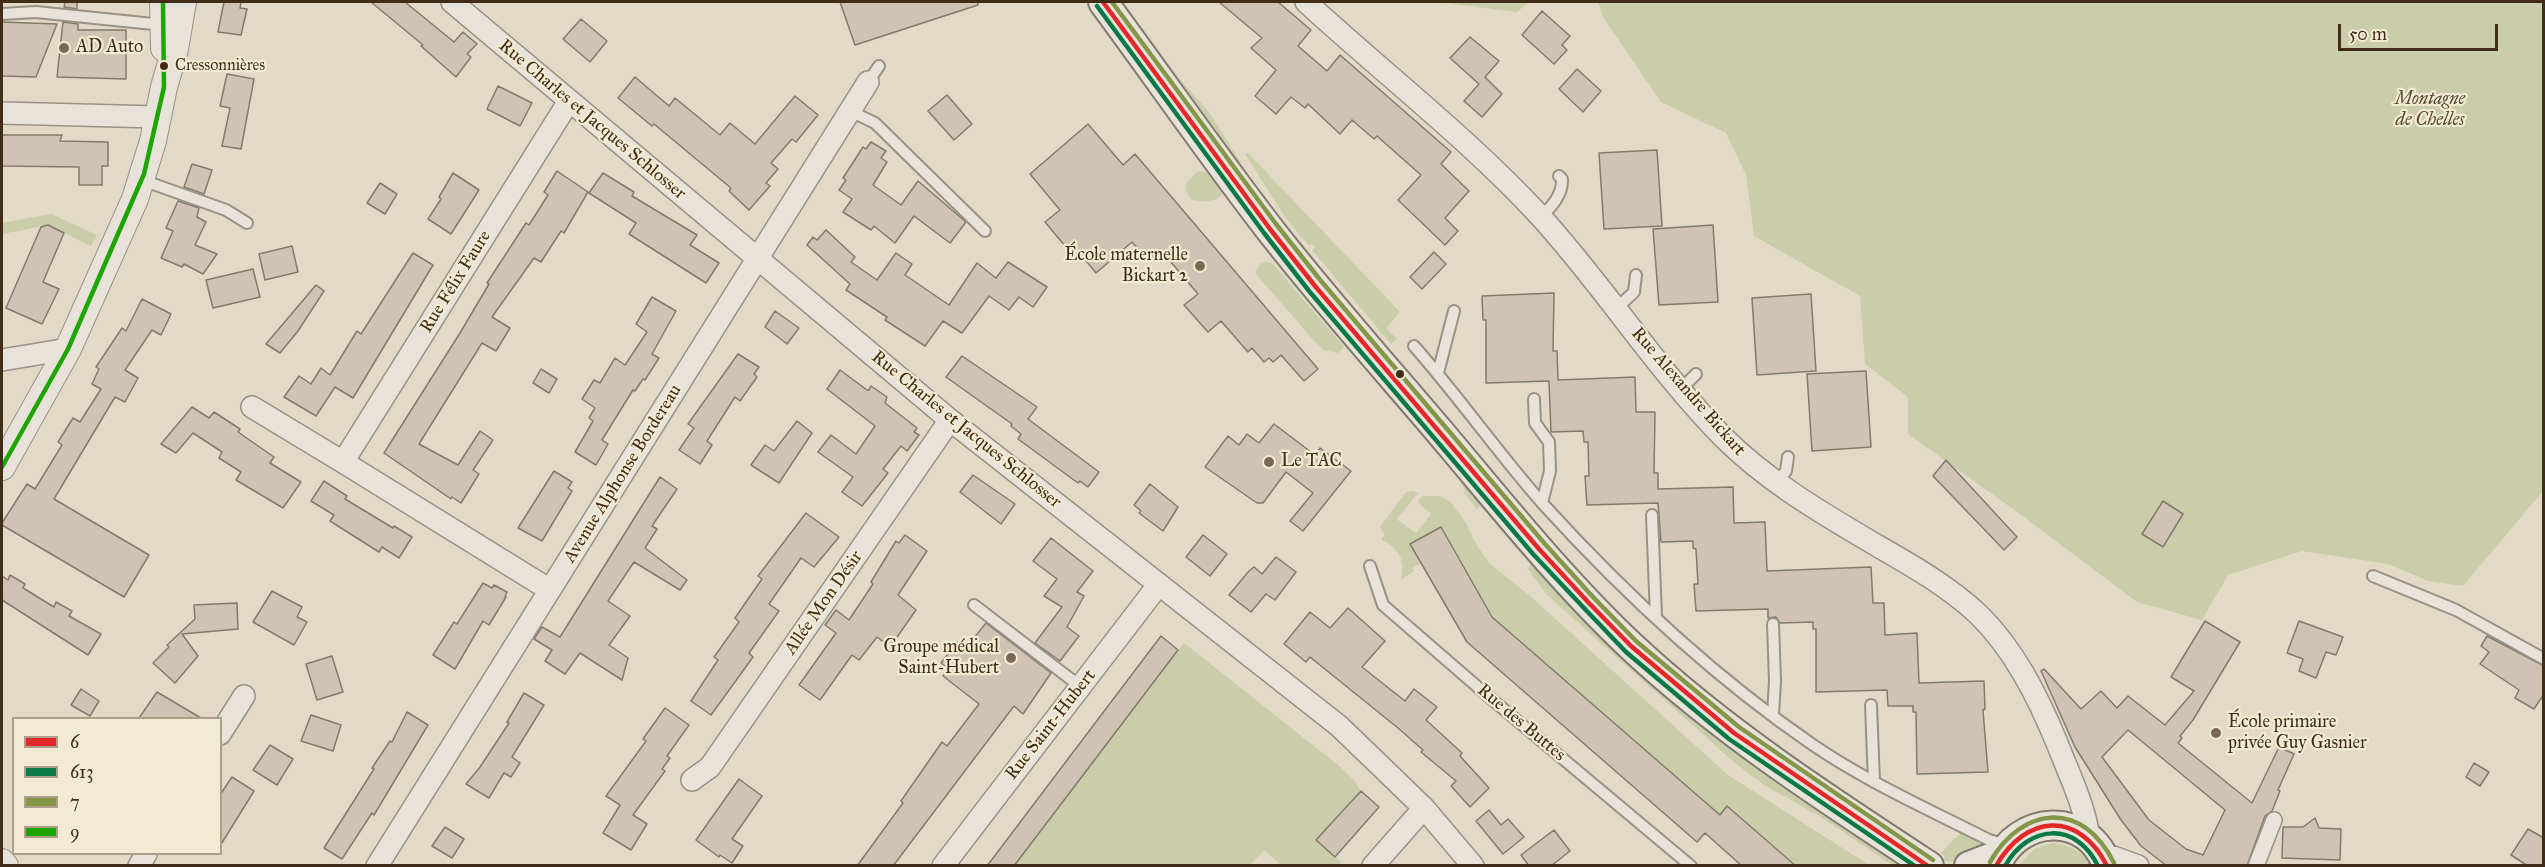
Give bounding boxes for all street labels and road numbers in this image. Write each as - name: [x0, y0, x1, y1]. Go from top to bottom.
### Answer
- street label: Rue Charles et Jacques Schlosser: [494, 35, 690, 205]
- street label: Rue Félix Faure: [416, 227, 496, 337]
- street label: Rue Alexandre Bickart: [1626, 323, 1750, 461]
- street label: Rue Charles et Jacques Schlosser: [867, 347, 1065, 513]
- street label: Avenue Alphonse Bordereau: [559, 381, 687, 567]
- street label: Allée Mon Désir: [780, 547, 868, 659]
- street label: Rue Saint-Hubert: [1001, 666, 1101, 784]
- street label: Rue des Buttes: [1472, 680, 1570, 766]

